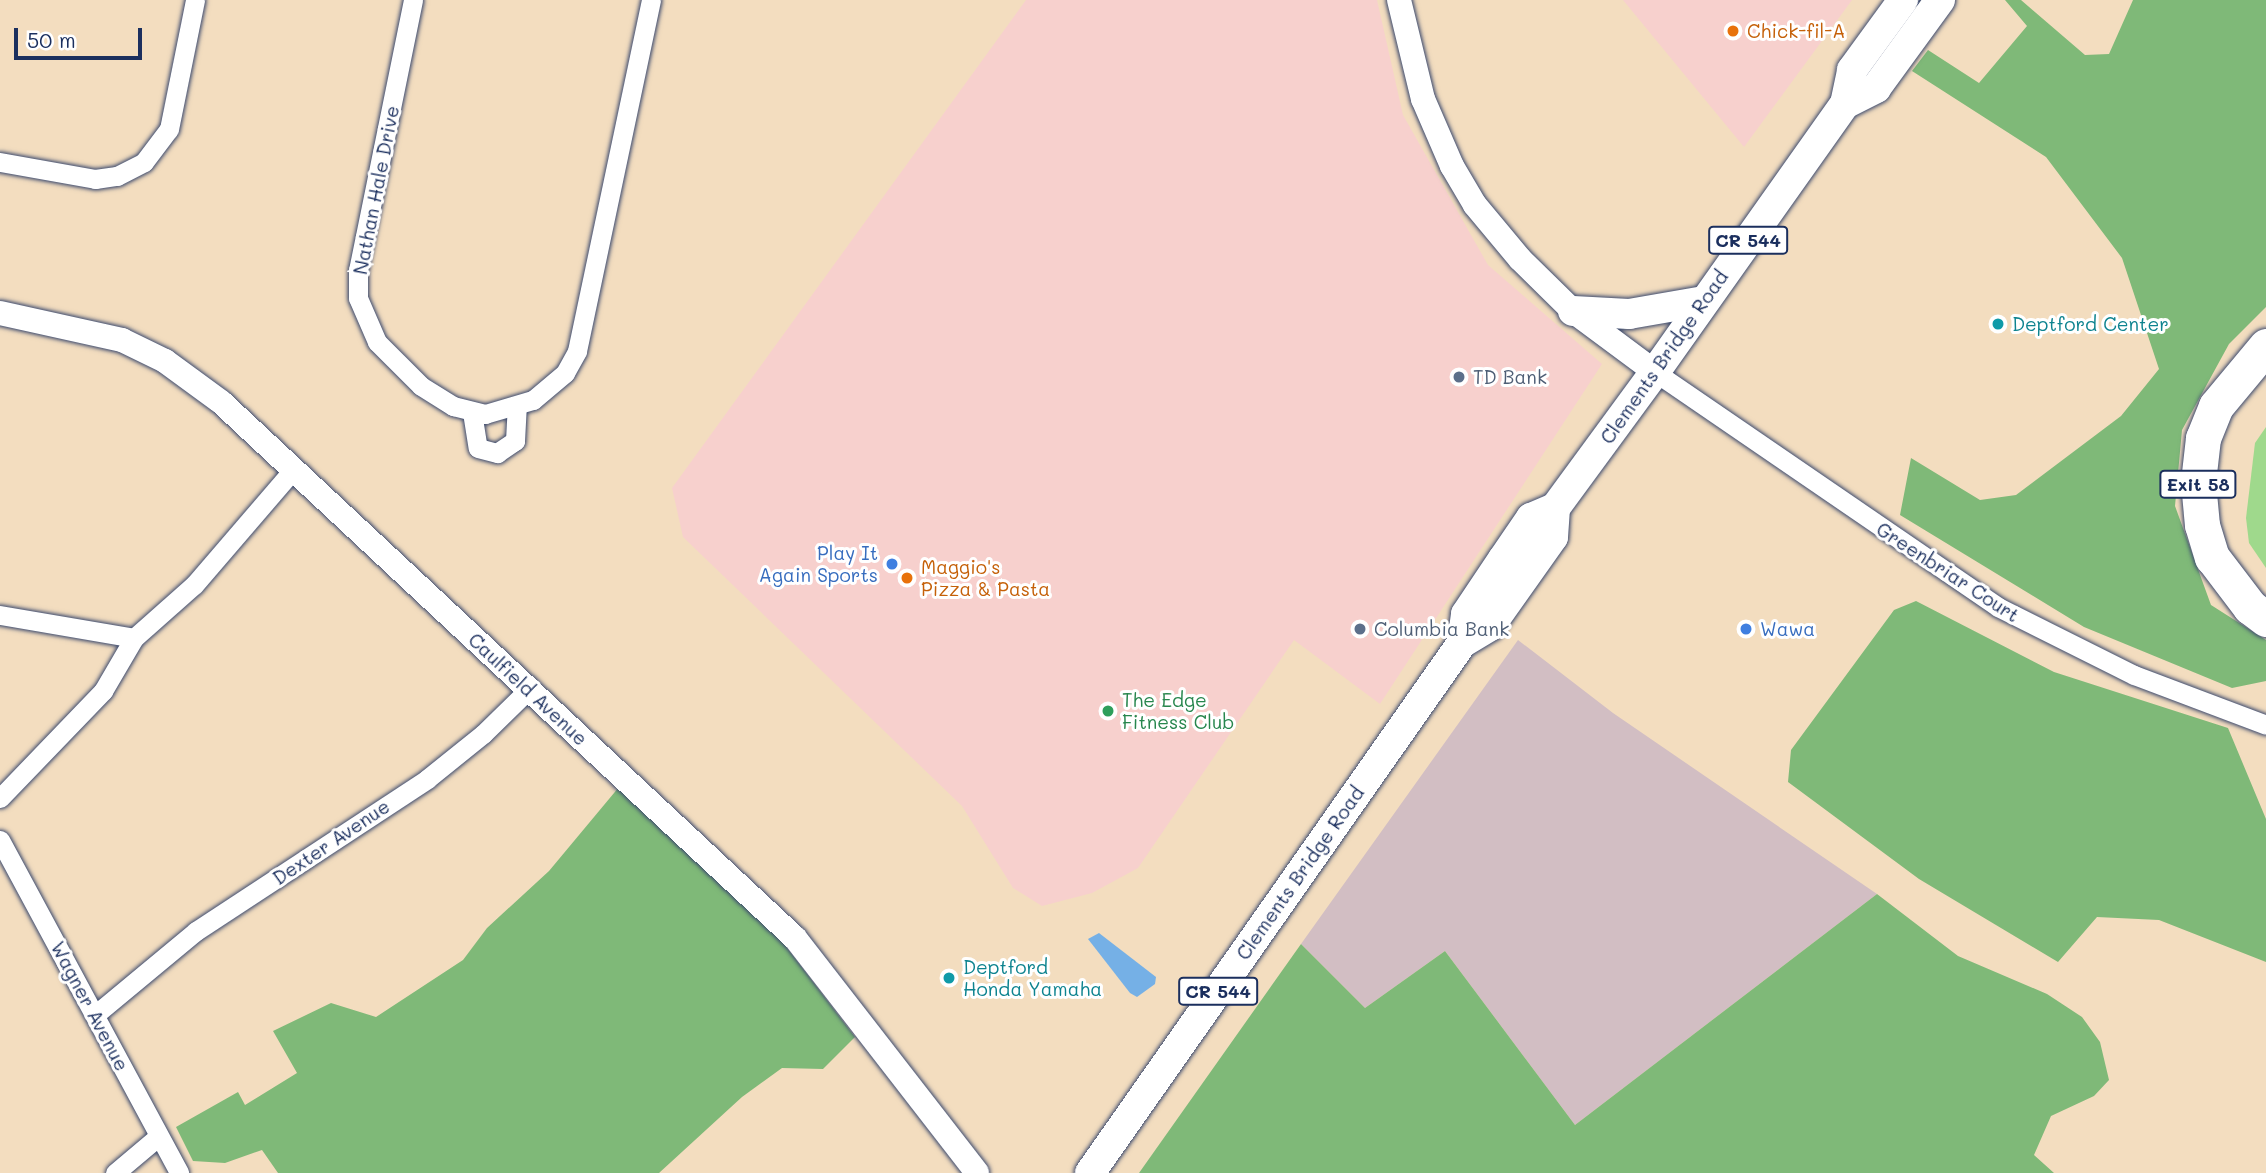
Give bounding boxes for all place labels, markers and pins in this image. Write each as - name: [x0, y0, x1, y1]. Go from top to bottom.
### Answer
- place label: Chick-fil-A: [1747, 20, 1846, 42]
- marker: Chick-fil-A: [1725, 23, 1741, 39]
- place label: Deptford Center: [2012, 313, 2169, 335]
- marker: Deptford Center: [1990, 316, 2006, 332]
- place label: TD Bank: [1473, 366, 1547, 388]
- marker: TD Bank: [1451, 369, 1467, 385]
- place label: Play It Again Sports: [759, 542, 878, 586]
- marker: Play It Again Sports: [884, 556, 900, 572]
- place label: Maggio's Pizza & Pasta: [921, 556, 1050, 600]
- marker: Maggio's Pizza & Pasta: [899, 570, 915, 586]
- place label: Columbia Bank: [1374, 618, 1509, 640]
- place label: Wawa: [1760, 618, 1815, 640]
- marker: Columbia Bank: [1352, 621, 1368, 637]
- marker: Wawa: [1738, 621, 1754, 637]
- place label: The Edge Fitness Club: [1122, 689, 1234, 733]
- marker: The Edge Fitness Club: [1100, 703, 1116, 719]
- place label: Deptford Honda Yamaha: [963, 956, 1102, 1000]
- marker: Deptford Honda Yamaha: [941, 970, 957, 986]

